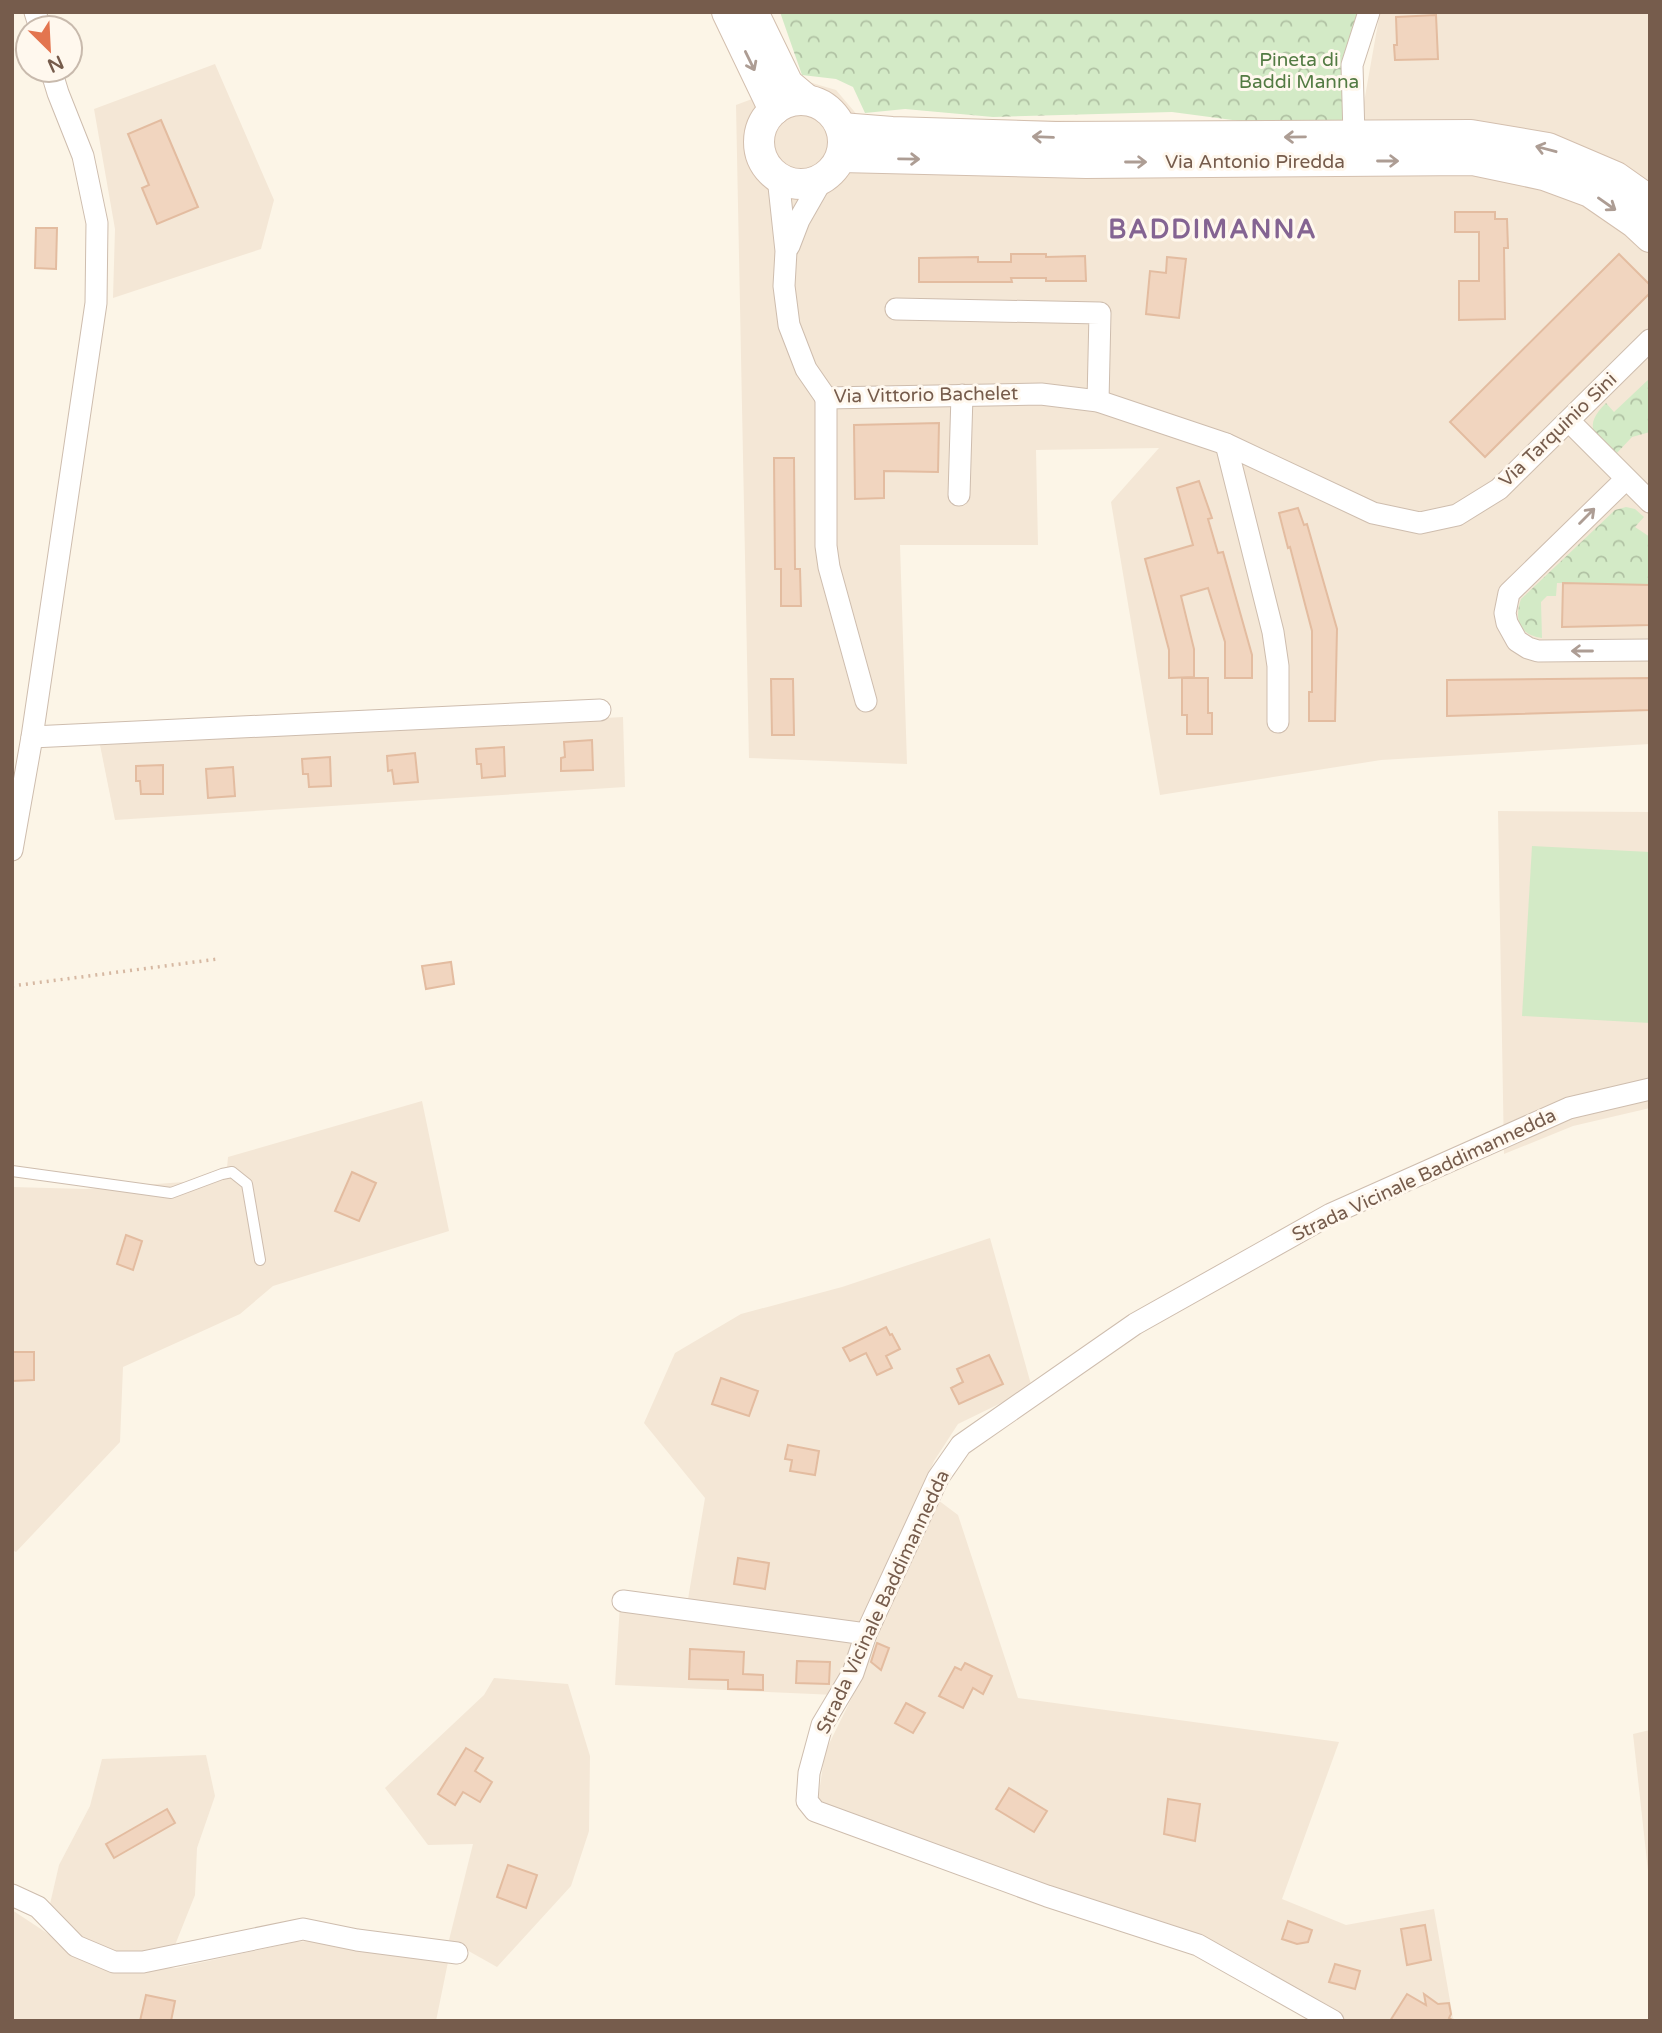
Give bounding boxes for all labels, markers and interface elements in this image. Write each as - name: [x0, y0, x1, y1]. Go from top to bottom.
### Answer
- north arrow: [14, 14, 84, 84]
- park label: Pineta di Baddi Manna: [1239, 49, 1359, 93]
- text: N: [44, 50, 67, 77]
- one-way arrow: [744, 50, 758, 71]
- one-way arrow: [1032, 130, 1055, 144]
- one-way arrow: [1284, 130, 1307, 144]
- one-way arrow: [1535, 141, 1557, 154]
- street label: Via Antonio Piredda: [1165, 151, 1345, 173]
- one-way arrow: [897, 152, 920, 166]
- one-way arrow: [1377, 154, 1400, 168]
- one-way arrow: [1125, 155, 1148, 169]
- one-way arrow: [1597, 197, 1617, 211]
- district label: BADDIMANNA: [1108, 214, 1318, 245]
- street label: Via Tarquinio Sini: [1495, 368, 1621, 492]
- street label: Via Vittorio Bachelet: [834, 382, 1018, 408]
- one-way arrow: [1578, 508, 1595, 525]
- one-way arrow: [1570, 644, 1593, 658]
- street label: Strada Vicinale Baddimannedda: [1289, 1104, 1559, 1246]
- street label: Strada Vicinale Baddimannedda: [812, 1467, 954, 1737]

